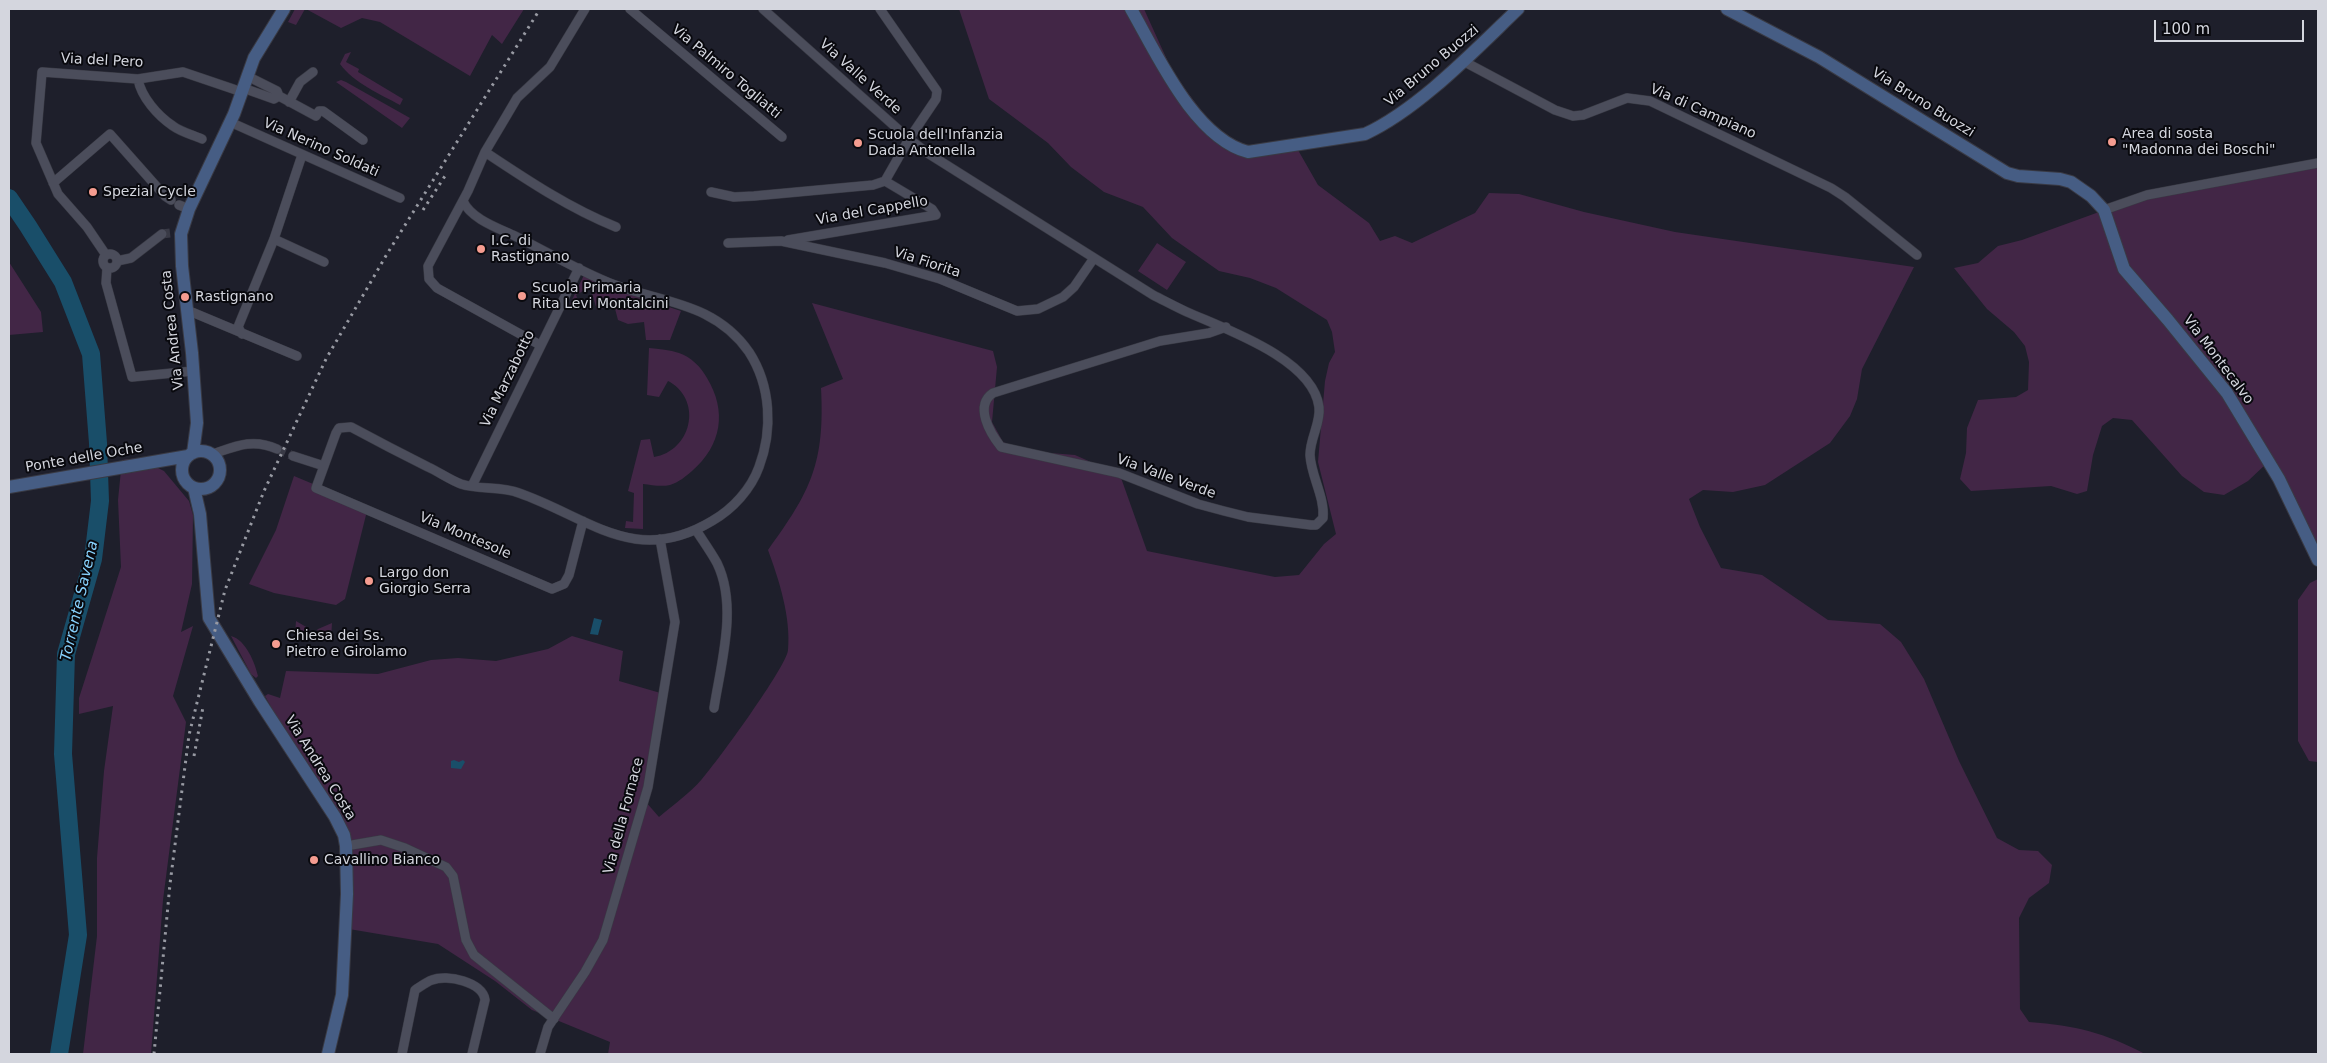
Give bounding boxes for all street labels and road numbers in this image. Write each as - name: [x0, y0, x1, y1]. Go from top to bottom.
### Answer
- street label: Via Palmiro Togliatti: [668, 21, 784, 123]
- street label: Via Bruno Buozzi: [1381, 22, 1483, 110]
- street label: Via Valle Verde: [816, 36, 904, 118]
- street label: Via del Pero: [60, 50, 144, 72]
- street label: Via Bruno Buozzi: [1869, 65, 1977, 141]
- street label: Via di Campiano: [1647, 81, 1759, 143]
- street label: Via Nerino Soldati: [260, 115, 382, 181]
- street label: Via del Cappello: [815, 193, 929, 229]
- street label: Via Fiorita: [891, 244, 963, 282]
- street label: Via Andrea Costa: [158, 269, 188, 391]
- street label: Via Montecalvo: [2179, 312, 2257, 408]
- street label: Via Marzabotto: [477, 328, 539, 430]
- street label: Ponte delle Oche: [24, 439, 144, 477]
- street label: Via Valle Verde: [1114, 451, 1218, 503]
- street label: Via Montesole: [417, 509, 513, 563]
- street label: Via Andrea Costa: [281, 713, 359, 823]
- street label: Via della Fornace: [600, 756, 648, 876]

